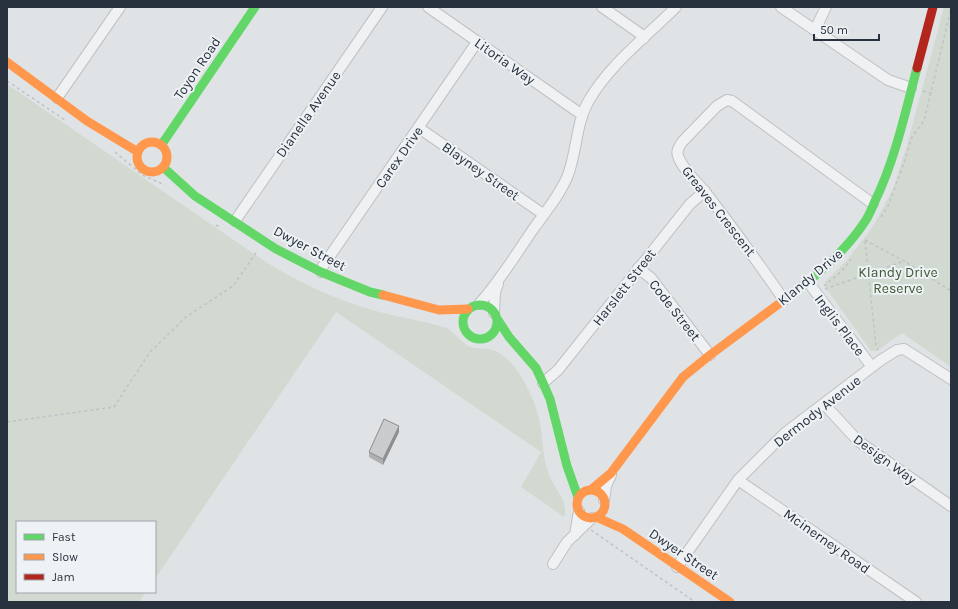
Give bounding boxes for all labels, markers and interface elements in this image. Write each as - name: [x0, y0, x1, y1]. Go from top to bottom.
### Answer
- scale bar: [814, 16, 879, 42]
- text: 50 m: [820, 23, 848, 37]
- street label: Toyon Road: [170, 34, 225, 103]
- street label: Litoria Way: [471, 34, 539, 89]
- street label: Dianella Avenue: [272, 68, 345, 161]
- street label: Carex Drive: [372, 123, 427, 192]
- street label: Blayney Street: [439, 138, 523, 204]
- street label: Greaves Crescent: [678, 163, 759, 260]
- street label: Dwyer Street: [270, 222, 349, 275]
- street label: Harslett Street: [589, 245, 660, 329]
- street label: Klandy Drive: [774, 245, 846, 309]
- park label: Klandy Drive Reserve: [858, 264, 938, 297]
- street label: Code Street: [645, 276, 704, 344]
- street label: Inglis Place: [811, 291, 868, 360]
- street label: Dermody Avenue: [770, 372, 864, 451]
- street label: Design Way: [850, 431, 920, 488]
- street label: Mcinerney Road: [780, 505, 873, 578]
- legend: [16, 521, 156, 593]
- street label: Dwyer Street: [646, 525, 722, 584]
- text: Fast: [52, 530, 76, 544]
- text: Slow: [52, 550, 78, 564]
- text: Jam: [52, 570, 75, 584]

